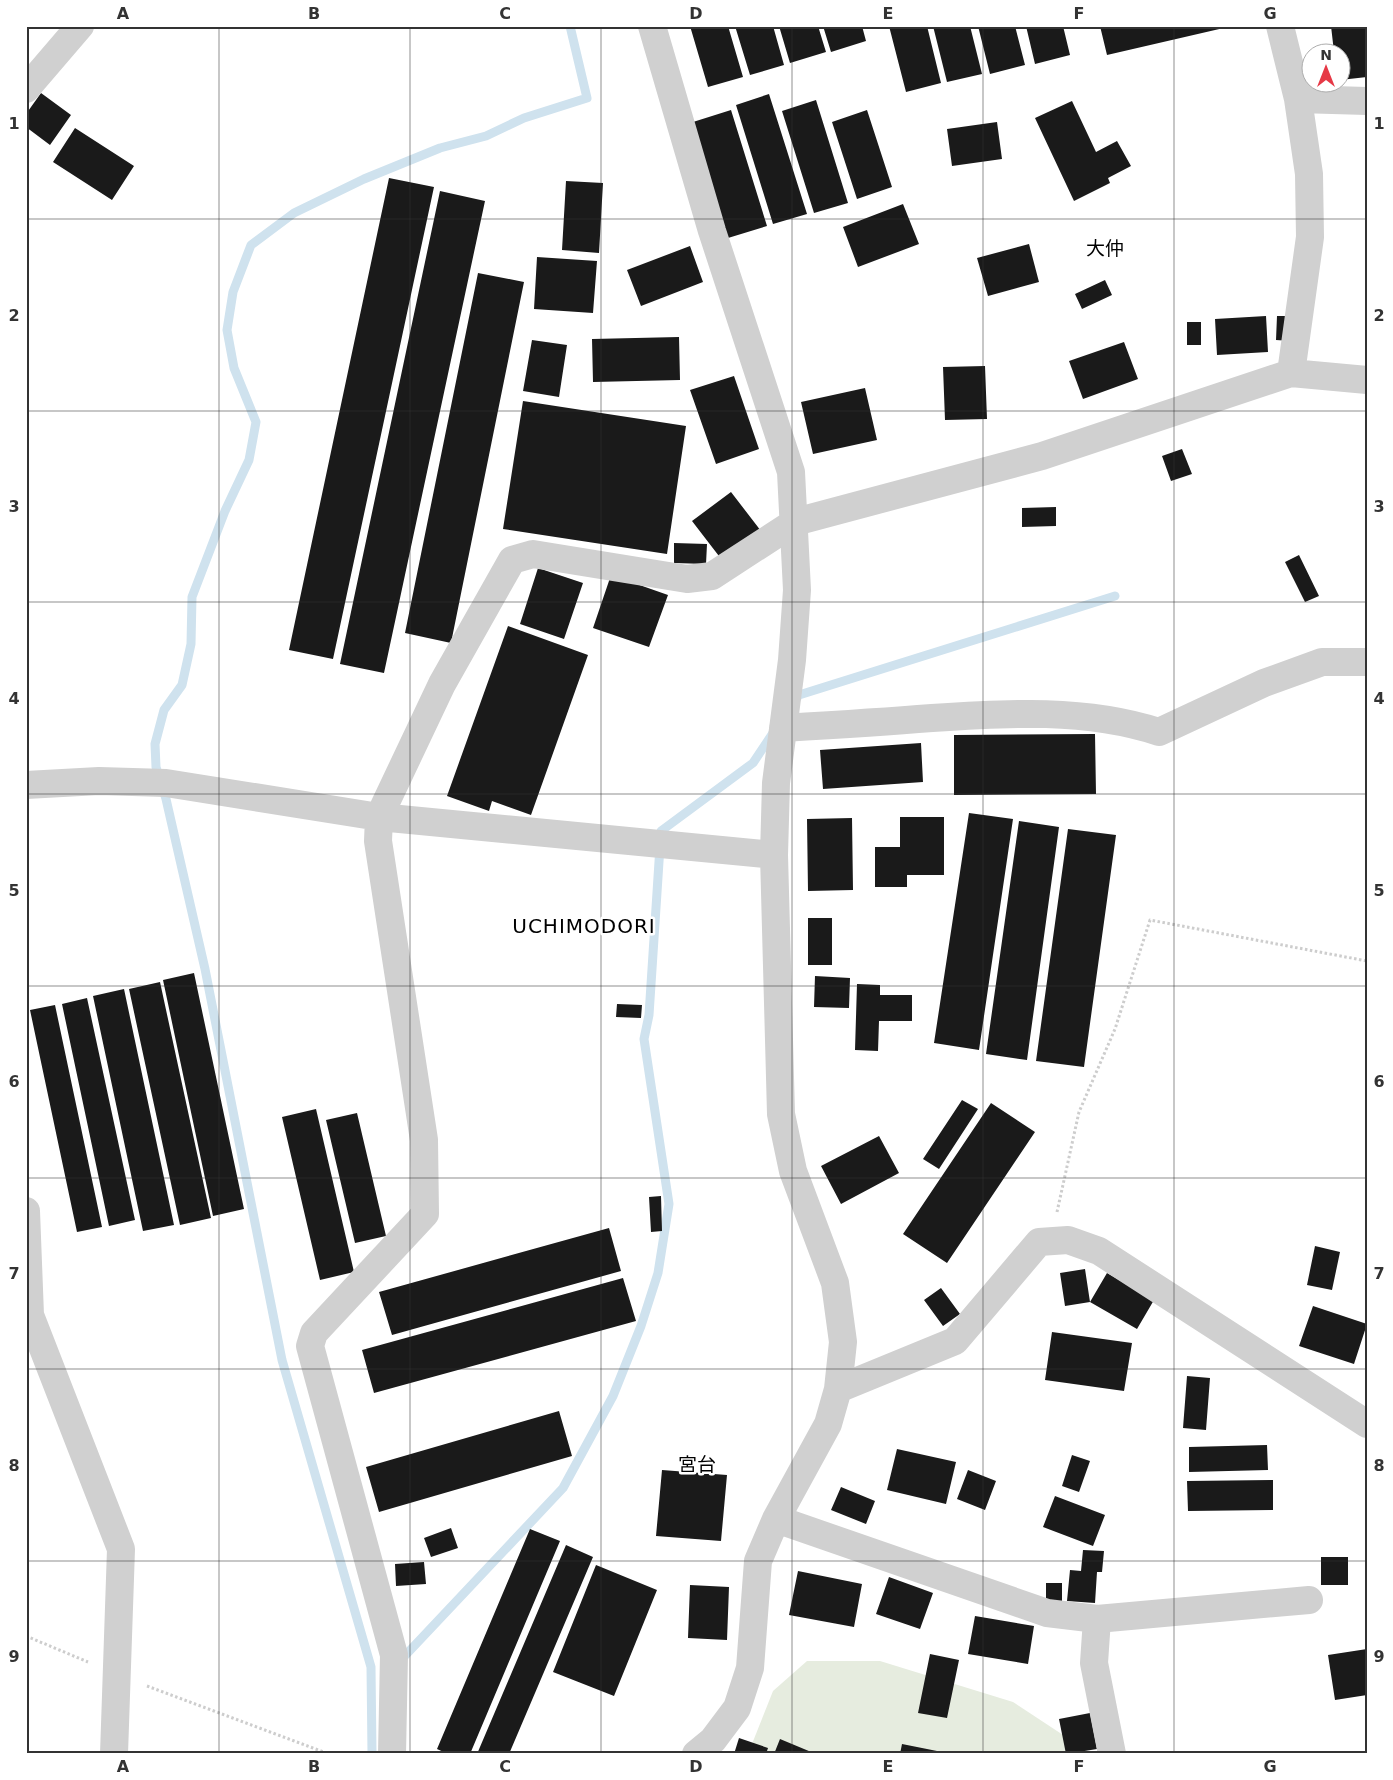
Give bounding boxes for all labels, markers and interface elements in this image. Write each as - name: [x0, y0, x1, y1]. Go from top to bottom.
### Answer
- text: A: [117, 4, 130, 23]
- text: B: [308, 4, 320, 23]
- text: C: [499, 4, 511, 23]
- text: D: [689, 4, 703, 23]
- text: E: [883, 4, 893, 23]
- text: F: [1074, 4, 1084, 23]
- text: G: [1263, 4, 1277, 23]
- north arrow: [1300, 42, 1350, 92]
- text: N: [1320, 47, 1332, 63]
- text: 1: [8, 114, 20, 133]
- text: 1: [1373, 114, 1385, 133]
- district label: 大仲: [1086, 237, 1124, 259]
- text: 2: [8, 306, 20, 325]
- text: 2: [1373, 306, 1385, 325]
- text: 3: [8, 497, 20, 516]
- text: 3: [1373, 497, 1385, 516]
- text: 4: [8, 689, 20, 708]
- text: 4: [1373, 689, 1385, 708]
- text: 5: [8, 881, 20, 900]
- text: 5: [1373, 881, 1385, 900]
- district label: UCHIMODORI: [512, 914, 656, 938]
- text: 6: [8, 1072, 20, 1091]
- text: 6: [1373, 1072, 1385, 1091]
- text: 7: [8, 1264, 20, 1283]
- text: 7: [1373, 1264, 1385, 1283]
- district label: 宮台: [678, 1453, 716, 1475]
- text: 8: [8, 1456, 20, 1475]
- text: 8: [1373, 1456, 1385, 1475]
- text: 9: [8, 1647, 20, 1666]
- text: 9: [1373, 1647, 1385, 1666]
- text: A: [117, 1757, 130, 1776]
- text: B: [308, 1757, 320, 1776]
- text: C: [499, 1757, 511, 1776]
- text: D: [689, 1757, 703, 1776]
- text: E: [883, 1757, 893, 1776]
- text: F: [1074, 1757, 1084, 1776]
- text: G: [1263, 1757, 1277, 1776]

